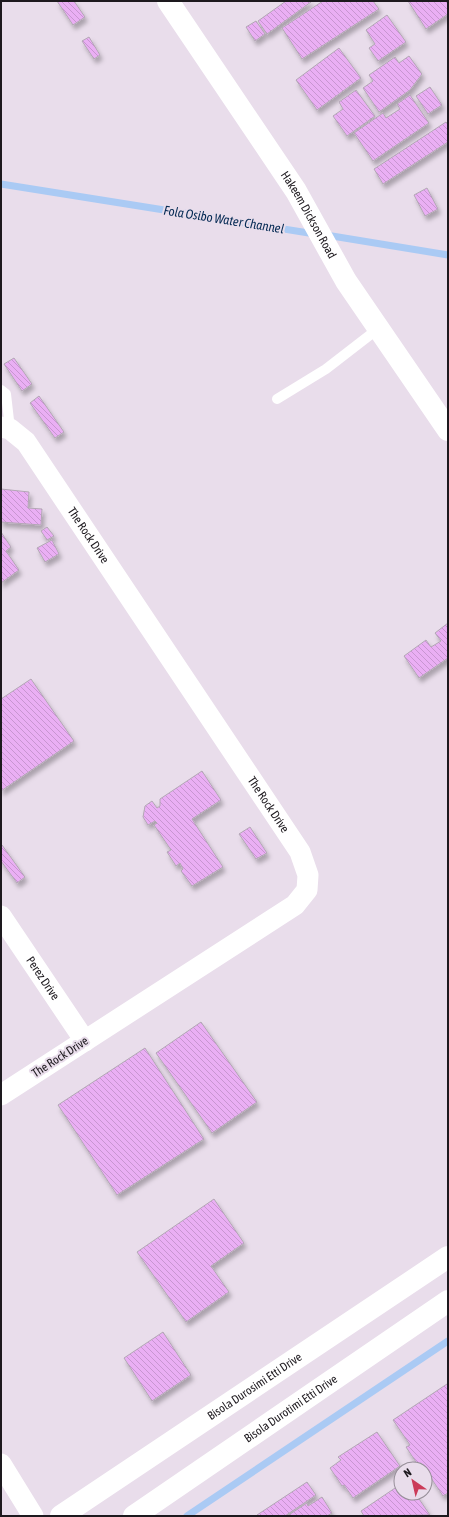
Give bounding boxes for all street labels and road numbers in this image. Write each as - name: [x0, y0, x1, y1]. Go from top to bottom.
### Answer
- street label: Hakeem Dickson Road: [278, 169, 339, 261]
- street label: The Rock Drive: [65, 505, 112, 566]
- street label: The Rock Drive: [245, 774, 292, 835]
- street label: Perez Drive: [23, 954, 62, 1003]
- street label: The Rock Drive: [29, 1034, 91, 1080]
- street label: Bisola Durosimi Etti Drive: [205, 1350, 304, 1423]
- street label: Bisola Durotimi Etti Drive: [242, 1372, 340, 1445]

